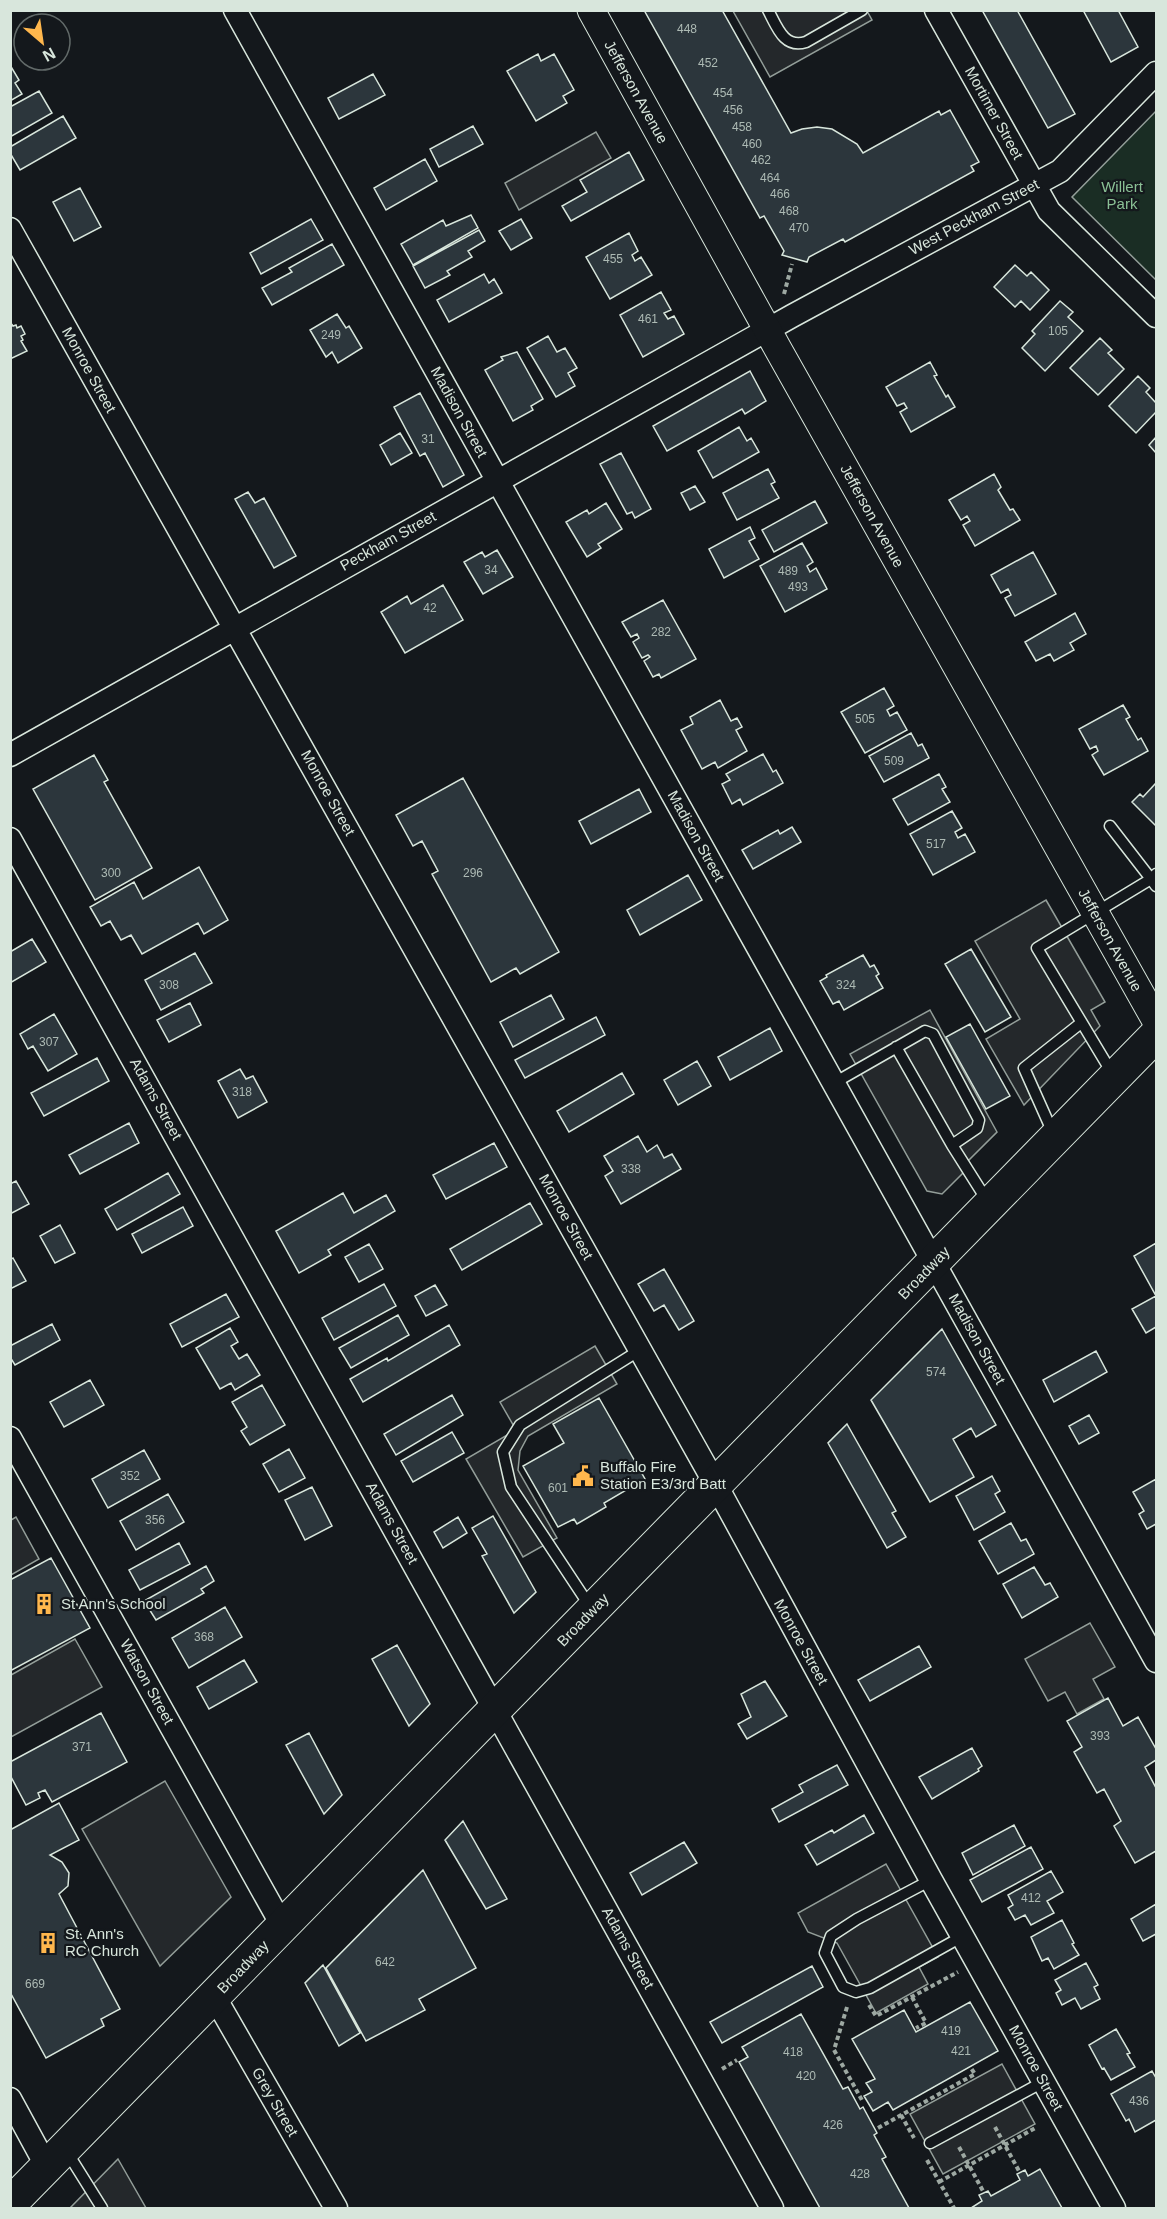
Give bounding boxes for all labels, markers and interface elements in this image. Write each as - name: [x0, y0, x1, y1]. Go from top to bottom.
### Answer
- north arrow: [12, 12, 72, 72]
- house number: 448: [677, 22, 697, 36]
- street label: Jefferson Avenue: [601, 37, 672, 146]
- text: N: [40, 44, 58, 65]
- house number: 452: [698, 56, 718, 70]
- street label: Mortimer Street: [962, 63, 1027, 163]
- house number: 454: [713, 86, 733, 100]
- house number: 456: [723, 103, 743, 117]
- house number: 458: [732, 120, 752, 134]
- house number: 460: [742, 137, 762, 151]
- house number: 462: [751, 153, 771, 167]
- house number: 464: [760, 171, 780, 185]
- street label: West Peckham Street: [906, 175, 1042, 258]
- park label: Willert Park: [1101, 178, 1144, 212]
- house number: 466: [770, 187, 790, 201]
- house number: 468: [779, 204, 799, 218]
- house number: 470: [789, 221, 809, 235]
- house number: 455: [603, 252, 623, 266]
- house number: 461: [638, 312, 658, 326]
- street label: Monroe Street: [59, 324, 120, 416]
- house number: 105: [1048, 324, 1068, 338]
- house number: 249: [321, 328, 341, 342]
- street label: Madison Street: [428, 364, 492, 461]
- house number: 31: [421, 432, 435, 446]
- street label: Jefferson Avenue: [837, 461, 908, 570]
- street label: Peckham Street: [337, 507, 439, 574]
- house number: 34: [484, 563, 498, 577]
- house number: 489: [778, 564, 798, 578]
- house number: 493: [788, 580, 808, 594]
- house number: 42: [423, 601, 437, 615]
- house number: 282: [651, 625, 671, 639]
- house number: 505: [855, 712, 875, 726]
- street label: Monroe Street: [298, 747, 359, 839]
- house number: 509: [884, 754, 904, 768]
- street label: Madison Street: [665, 788, 729, 885]
- house number: 517: [926, 837, 946, 851]
- house number: 300: [101, 866, 121, 880]
- house number: 296: [463, 866, 483, 880]
- street label: Jefferson Avenue: [1075, 885, 1146, 994]
- house number: 308: [159, 978, 179, 992]
- house number: 324: [836, 978, 856, 992]
- house number: 307: [39, 1035, 59, 1049]
- street label: Adams Street: [127, 1055, 186, 1143]
- house number: 318: [232, 1085, 252, 1099]
- house number: 338: [621, 1162, 641, 1176]
- street label: Monroe Street: [536, 1171, 597, 1263]
- street label: Broadway: [894, 1242, 953, 1303]
- street label: Madison Street: [946, 1291, 1010, 1388]
- house number: 574: [926, 1365, 946, 1379]
- place label: Buffalo Fire Station E3/3rd Batt: [600, 1458, 727, 1492]
- public building icon: Buffalo Fire Station E3/3rd Batt: [571, 1464, 595, 1488]
- house number: 352: [120, 1469, 140, 1483]
- street label: Adams Street: [363, 1479, 422, 1567]
- house number: 601: [548, 1481, 568, 1495]
- house number: 356: [145, 1513, 165, 1527]
- street label: Broadway: [553, 1589, 612, 1650]
- building icon: St Ann's School: [32, 1592, 56, 1616]
- place label: St Ann's School: [61, 1595, 166, 1612]
- street label: Monroe Street: [771, 1596, 832, 1688]
- house number: 368: [194, 1630, 214, 1644]
- street label: Watson Street: [117, 1636, 178, 1728]
- house number: 393: [1090, 1729, 1110, 1743]
- house number: 371: [72, 1740, 92, 1754]
- house number: 412: [1021, 1891, 1041, 1905]
- street label: Adams Street: [599, 1904, 658, 1992]
- place label: St. Ann's RC Church: [65, 1925, 139, 1959]
- building icon: St. Ann's RC Church: [36, 1931, 60, 1955]
- street label: Broadway: [213, 1936, 272, 1997]
- house number: 642: [375, 1955, 395, 1969]
- house number: 669: [25, 1977, 45, 1991]
- street label: Monroe Street: [1006, 2022, 1067, 2114]
- house number: 419: [941, 2024, 961, 2038]
- house number: 421: [951, 2044, 971, 2058]
- house number: 418: [783, 2045, 803, 2059]
- street label: Grey Street: [249, 2064, 302, 2140]
- house number: 420: [796, 2069, 816, 2083]
- house number: 436: [1129, 2094, 1149, 2108]
- house number: 426: [823, 2118, 843, 2132]
- house number: 428: [850, 2167, 870, 2181]

